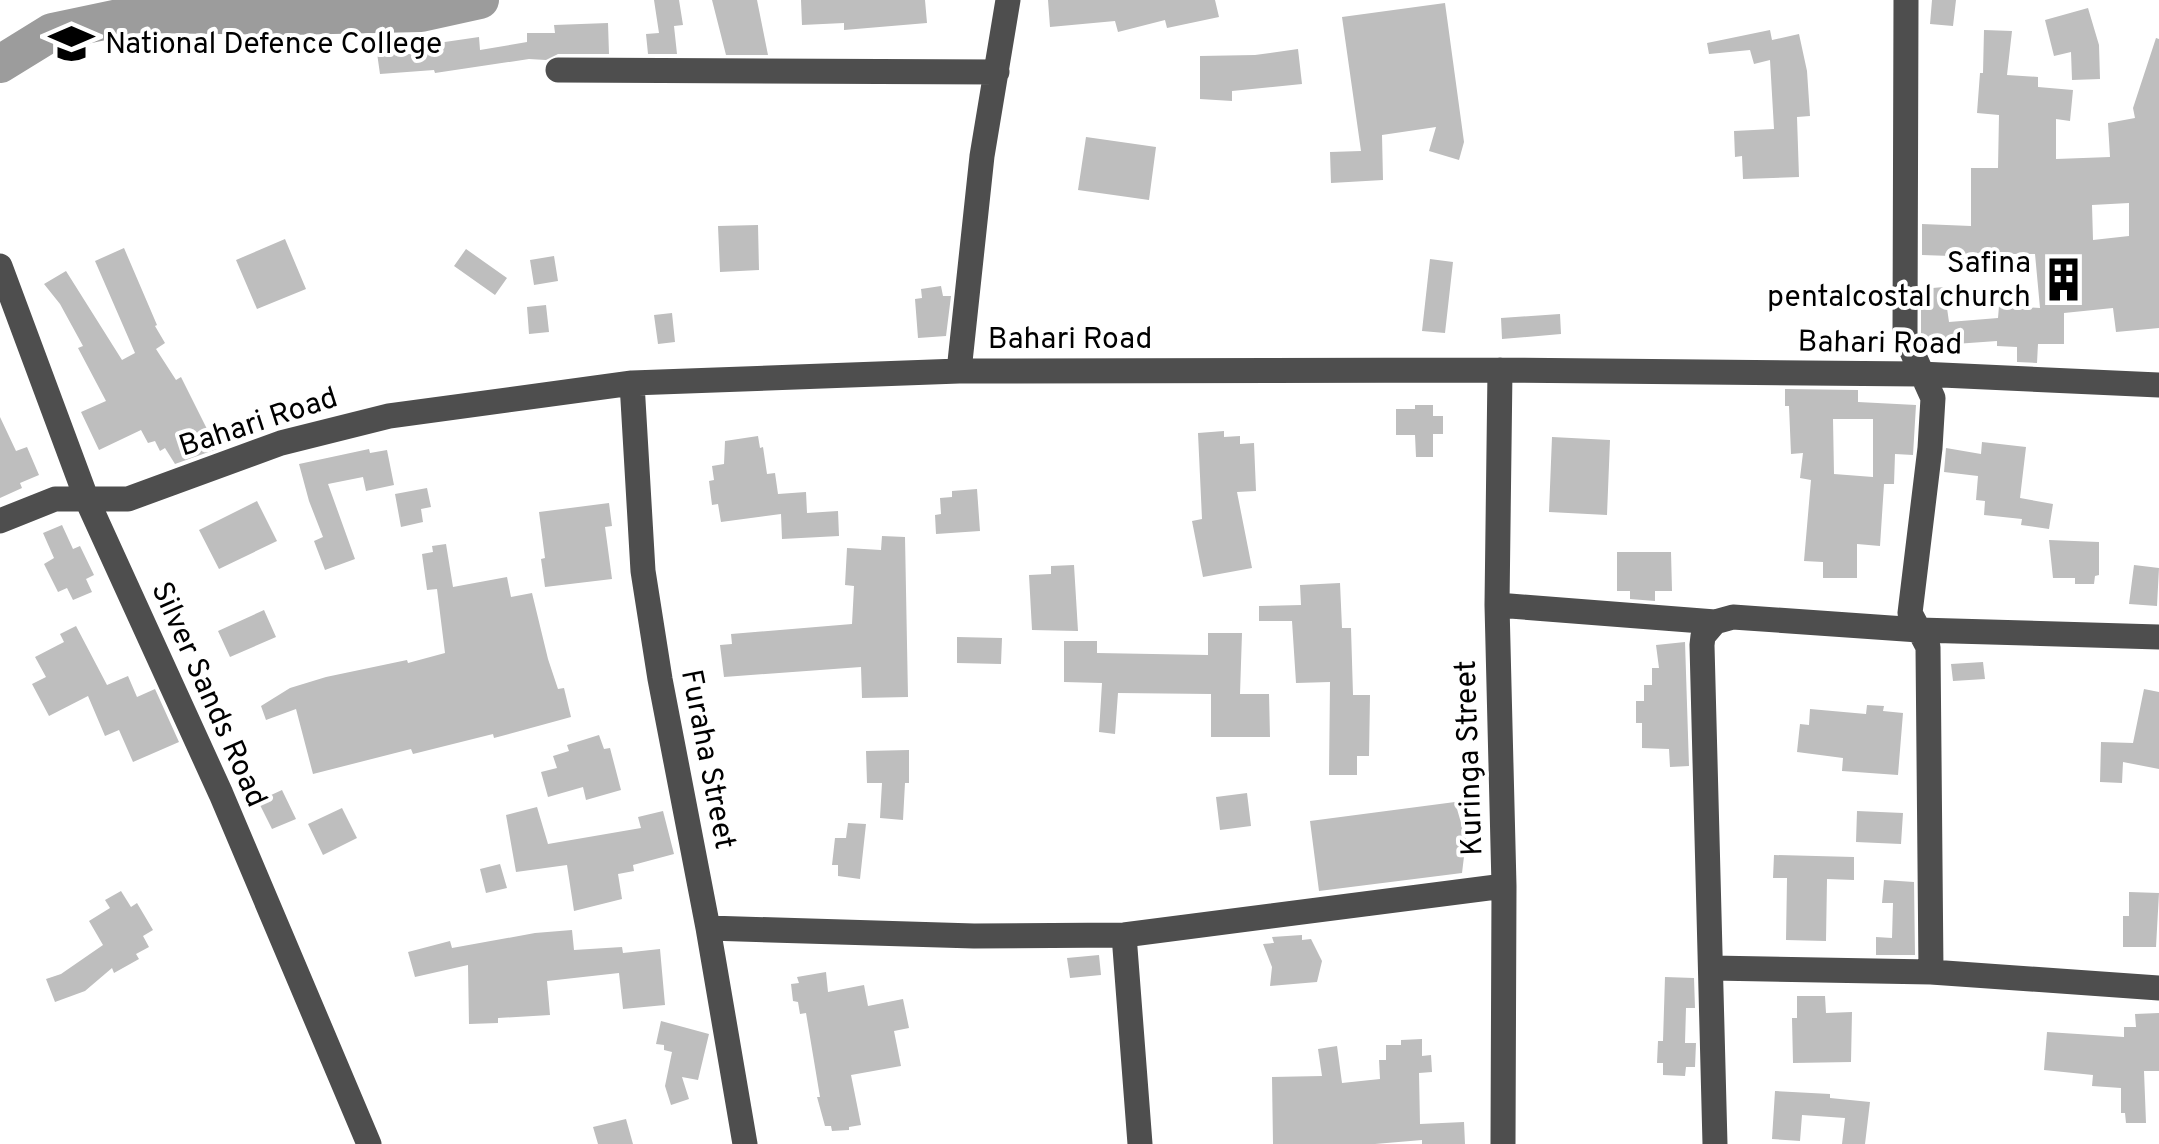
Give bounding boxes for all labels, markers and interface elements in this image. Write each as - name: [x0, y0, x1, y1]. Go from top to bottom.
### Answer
- school or university icon: National Defence College: [48, 19, 96, 67]
- place label: National Defence College: [105, 27, 442, 64]
- place label: Safina pentalcostal church: [1767, 246, 2031, 317]
- building icon: Safina pentalcostal church: [2040, 255, 2088, 303]
- street label: Bahari Road: [988, 322, 1152, 359]
- street label: Bahari Road: [1797, 325, 1963, 364]
- street label: Bahari Road: [175, 380, 343, 466]
- street label: Silver Sands Road: [141, 577, 274, 813]
- street label: Kuringa Street: [1449, 659, 1492, 856]
- street label: Furaha Street: [671, 667, 742, 852]

